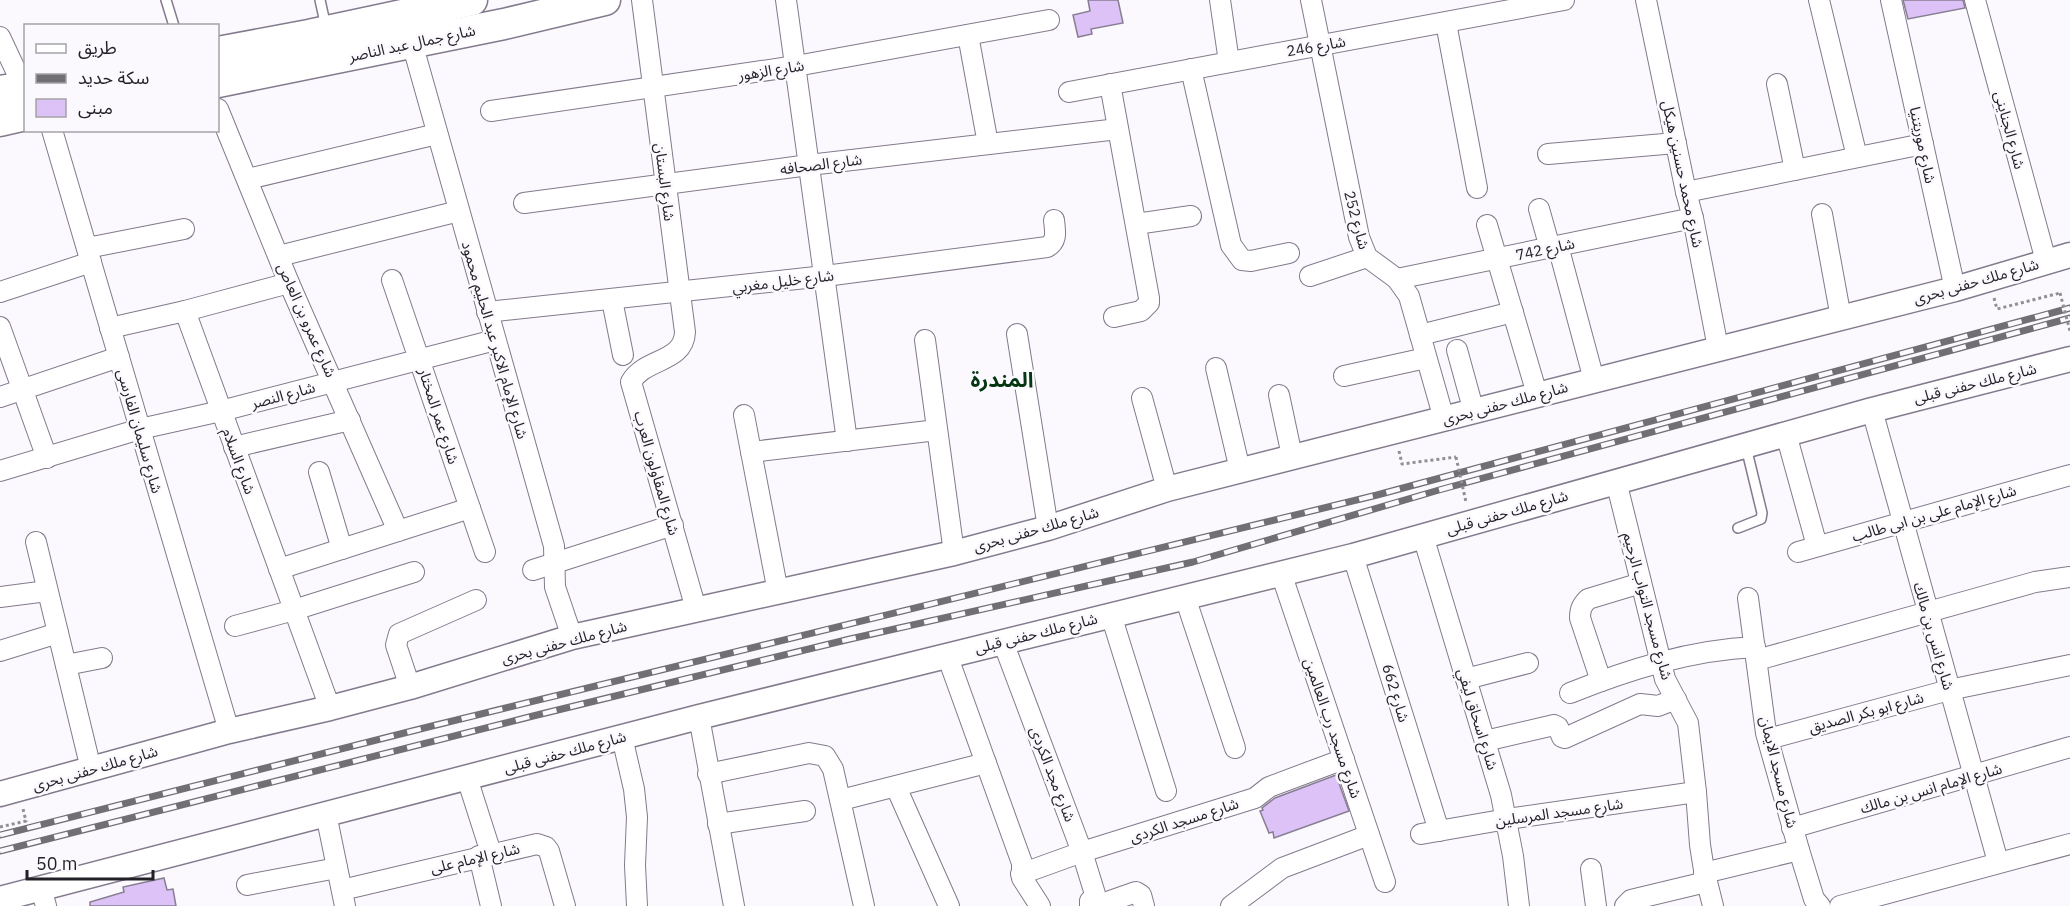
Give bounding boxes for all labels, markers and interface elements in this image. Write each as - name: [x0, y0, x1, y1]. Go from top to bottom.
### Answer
- street label: شارع جمال عبد الناصر: [346, 20, 478, 69]
- legend: [24, 24, 219, 132]
- street label: شارع 246: [1285, 31, 1348, 64]
- text: طريق: [78, 36, 117, 59]
- street label: شارع الزهور: [736, 55, 806, 88]
- text: سكة حديد: [78, 66, 149, 89]
- street label: شارع الجناينى: [1988, 89, 2030, 172]
- text: مبنى: [78, 96, 113, 119]
- street label: شارع محمد حسنين هيكل: [1655, 99, 1708, 250]
- street label: شارع موريتنيا: [1903, 105, 1940, 186]
- street label: شارع البستان: [648, 142, 679, 223]
- street label: شارع الصحافه: [779, 150, 864, 181]
- street label: شارع 252: [1337, 189, 1374, 252]
- street label: شارع 742: [1514, 233, 1577, 267]
- street label: شارع الإمام الاكبر عبد الحليم محمود: [455, 239, 532, 442]
- street label: شارع ملك حفنى بحرى: [1911, 254, 2042, 311]
- street label: شارع عمرو بن العاص: [271, 260, 341, 381]
- street label: شارع خليل مغربي: [731, 265, 836, 300]
- street label: شارع ملك حفنى قبلى: [1912, 358, 2039, 410]
- street label: شارع عمر المختار: [411, 365, 464, 467]
- district label: المندرة: [971, 365, 1033, 393]
- street label: شارع سليمان الفارسى: [110, 367, 167, 496]
- street label: شارع النصر: [248, 377, 318, 416]
- street label: شارع ملك حفنى بحرى: [1440, 377, 1571, 432]
- street label: شارع المقاولون العرب: [627, 409, 684, 538]
- street label: شارع السلام: [215, 425, 260, 498]
- street label: شارع الإمام على بن ابى طالب: [1850, 480, 2020, 548]
- street label: شارع ملك حفنى قبلى: [1444, 485, 1571, 541]
- street label: شارع ملك حفنى بحرى: [971, 502, 1102, 559]
- street label: شارع مسجد التواب الرحيم: [1616, 530, 1677, 683]
- street label: شارع انس بن مالك: [1907, 580, 1959, 693]
- street label: شارع ملك حفنى قبلى: [973, 608, 1100, 660]
- street label: شارع ملك حفنى بحرى: [499, 616, 630, 671]
- street label: شارع مسجد رب العالمين: [1297, 655, 1366, 802]
- street label: شارع 662: [1375, 662, 1414, 725]
- street label: شارع اسحاق ليفي: [1451, 666, 1503, 773]
- street label: شارع ابو بكر الصديق: [1806, 687, 1927, 739]
- street label: شارع مسجد الايمان: [1753, 714, 1802, 831]
- street label: شارع مجد الكردى: [1023, 724, 1080, 826]
- street label: شارع ملك حفنى قبلى: [502, 726, 629, 780]
- street label: شارع ملك حفنى بحرى: [30, 741, 161, 798]
- street label: شارع الإمام انس بن مالك: [1858, 759, 2005, 820]
- street label: شارع مسجد الكردى: [1127, 793, 1242, 849]
- street label: شارع مسجد المرسلين: [1494, 794, 1625, 833]
- street label: شارع الإمام على: [428, 838, 522, 880]
- scale bar: [27, 843, 153, 881]
- text: 50 m: [36, 852, 78, 875]

